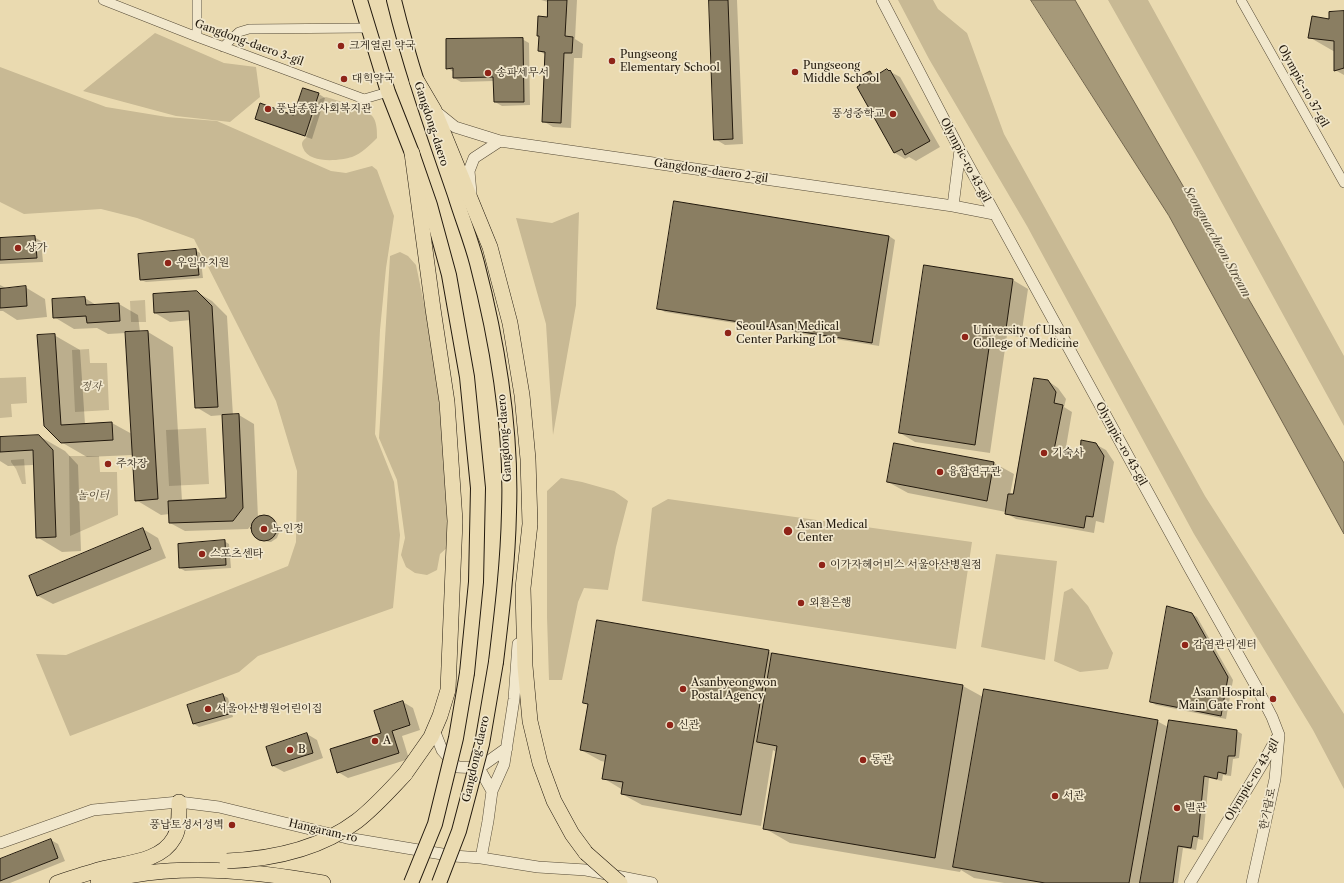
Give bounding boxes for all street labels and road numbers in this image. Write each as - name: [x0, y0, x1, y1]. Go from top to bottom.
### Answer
- street label: Gangdong-daero 3-gil: [193, 17, 305, 69]
- street label: Olympic-ro 37-gil: [1275, 42, 1331, 130]
- street label: Gangdong-daero: [411, 80, 451, 168]
- street label: Olympic-ro 43-gil: [937, 116, 993, 204]
- street label: Gangdong-daero 2-gil: [653, 156, 769, 186]
- street label: Gangdong-daero: [495, 393, 515, 483]
- street label: Olympic-ro 43-gil: [1093, 400, 1149, 488]
- street label: Gangdong-daero: [460, 714, 492, 804]
- street label: Olympic-ro 43-gil: [1222, 737, 1282, 823]
- street label: 한가람로: [1257, 787, 1279, 831]
- street label: Hangaram-ro: [287, 817, 359, 845]

